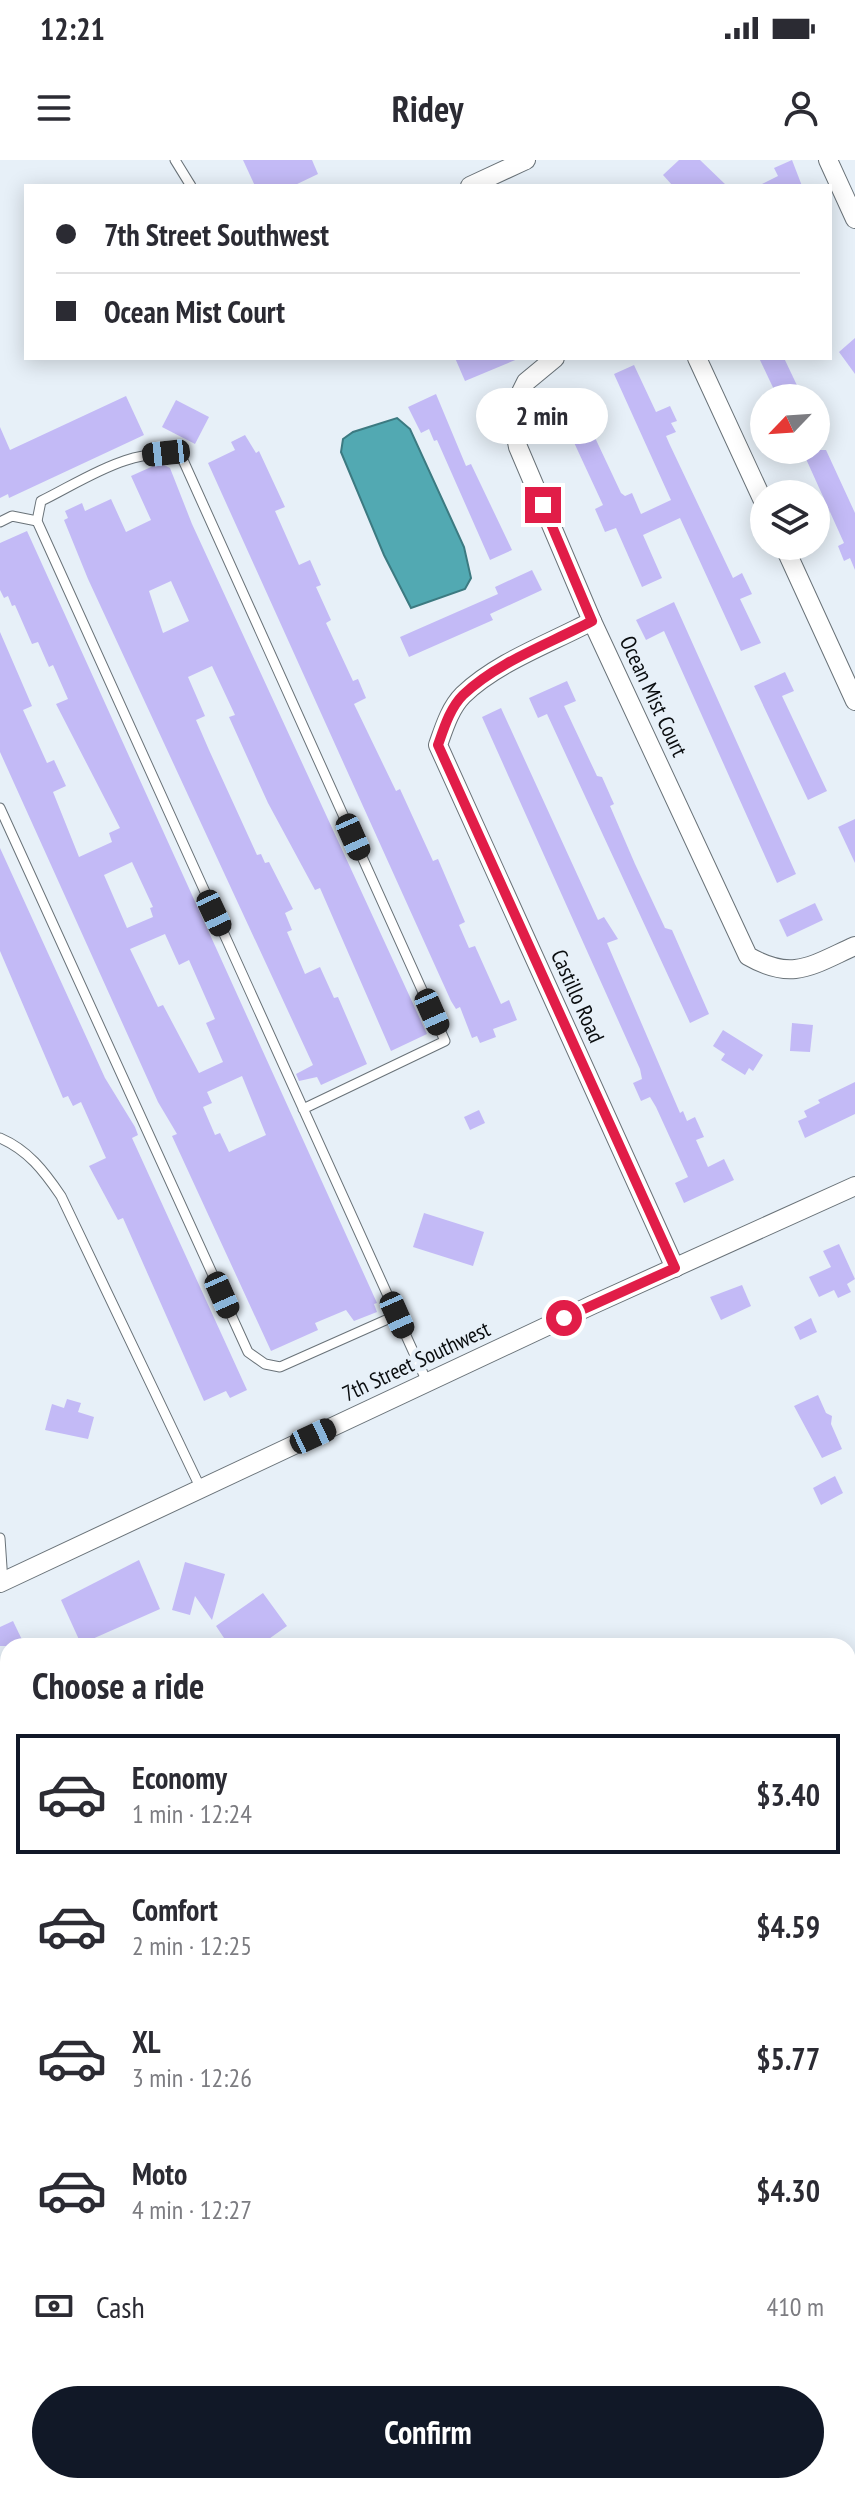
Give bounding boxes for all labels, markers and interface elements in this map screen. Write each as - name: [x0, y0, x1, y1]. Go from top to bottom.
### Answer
- text: 12:21: [40, 9, 105, 48]
- text: Ridey: [392, 85, 463, 132]
- icon: menu: [32, 86, 76, 130]
- icon: person: [779, 86, 823, 130]
- text: 7th Street Southwest: [104, 215, 329, 254]
- text: Ocean Mist Court: [104, 292, 285, 331]
- north arrow: [750, 384, 830, 464]
- map controls: [750, 384, 830, 560]
- callout: 2 min: [477, 389, 609, 445]
- text: 2 min: [516, 399, 568, 432]
- car: [141, 439, 191, 467]
- button: layers: [750, 480, 830, 560]
- route end: [525, 487, 561, 523]
- street label: Ocean Mist Court: [614, 631, 694, 761]
- car: [332, 810, 374, 864]
- car: [193, 886, 235, 940]
- street label: Castillo Road: [545, 945, 611, 1047]
- car: [411, 985, 453, 1039]
- car: [201, 1268, 243, 1322]
- car: [376, 1288, 418, 1342]
- route start: [546, 1300, 582, 1336]
- street label: 7th Street Southwest: [338, 1315, 494, 1407]
- car: [286, 1415, 340, 1457]
- text: Choose a ride: [32, 1662, 204, 1709]
- icon: car: [36, 1758, 108, 1830]
- text: Economy: [132, 1758, 227, 1797]
- text: $3.40: [756, 1775, 820, 1814]
- text: 1 min · 12:24: [132, 1797, 252, 1830]
- icon: car: [36, 1890, 108, 1962]
- text: Comfort: [132, 1890, 218, 1929]
- text: $4.59: [756, 1907, 820, 1946]
- text: 2 min · 12:25: [132, 1929, 252, 1962]
- icon: car: [36, 2022, 108, 2094]
- text: XL: [132, 2022, 161, 2061]
- text: $5.77: [756, 2039, 820, 2078]
- text: 3 min · 12:26: [132, 2061, 252, 2094]
- icon: car: [36, 2154, 108, 2226]
- text: Moto: [132, 2154, 187, 2193]
- text: $4.30: [756, 2171, 820, 2210]
- text: 4 min · 12:27: [132, 2193, 252, 2226]
- icon: cash: [32, 2284, 76, 2328]
- text: Cash: [96, 2287, 145, 2326]
- text: 410 m: [766, 2290, 824, 2323]
- button: Confirm: [32, 2386, 824, 2478]

